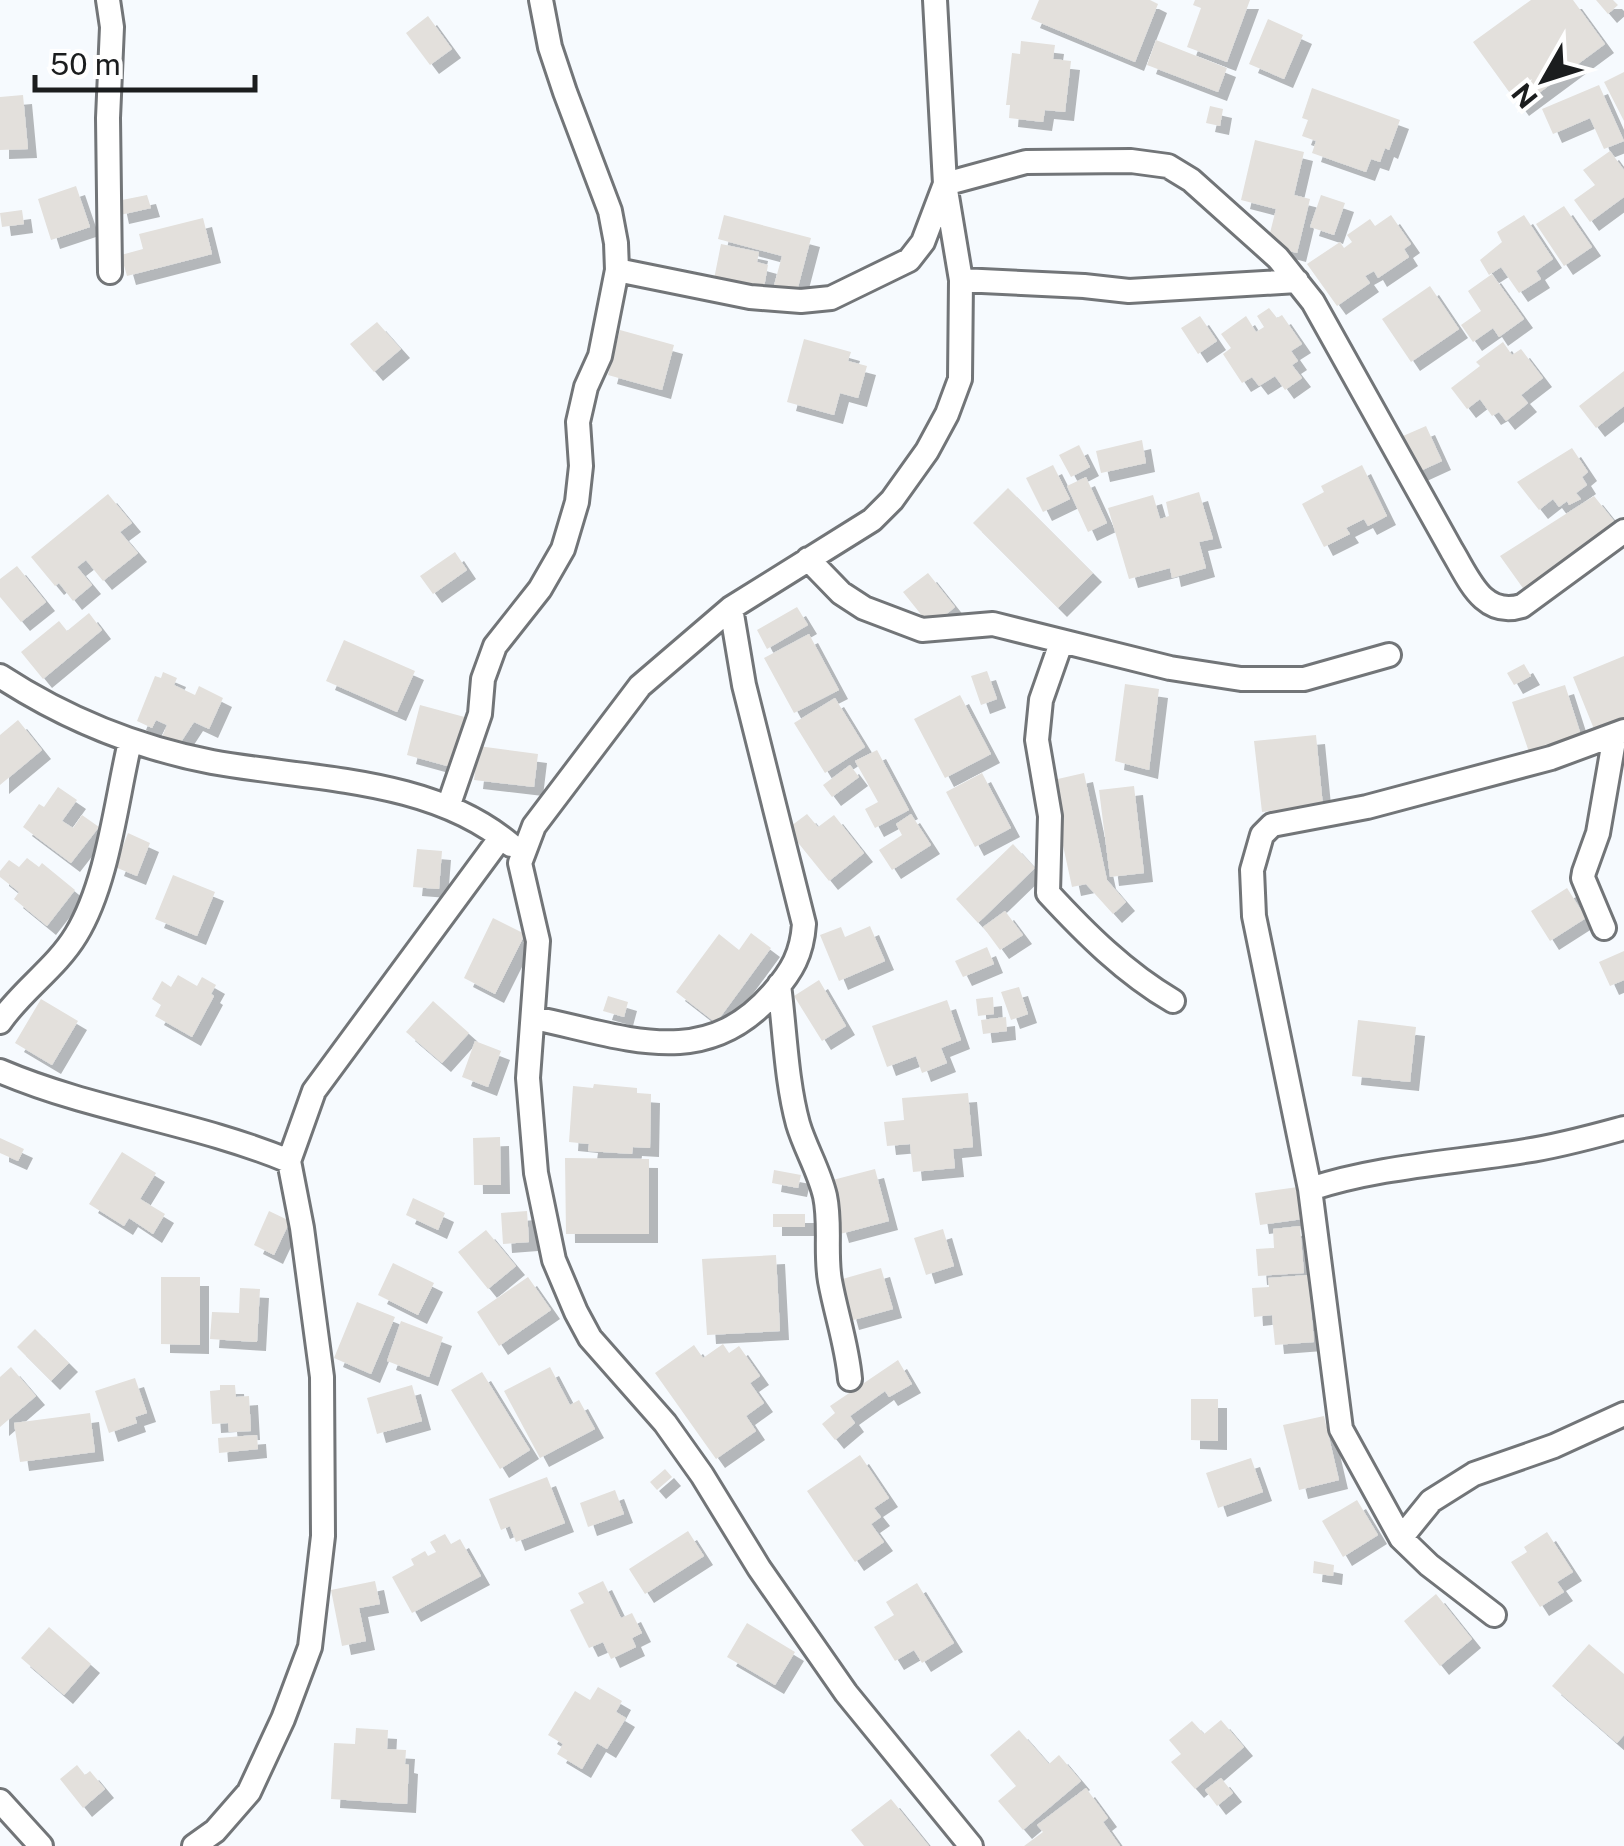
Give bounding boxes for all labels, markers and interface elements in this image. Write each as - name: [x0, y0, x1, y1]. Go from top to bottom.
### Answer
- scale bar: [35, 30, 255, 92]
- north arrow: [1494, 30, 1594, 130]
- text: 50 m: [50, 46, 121, 82]
- text: N: [1504, 77, 1544, 115]

